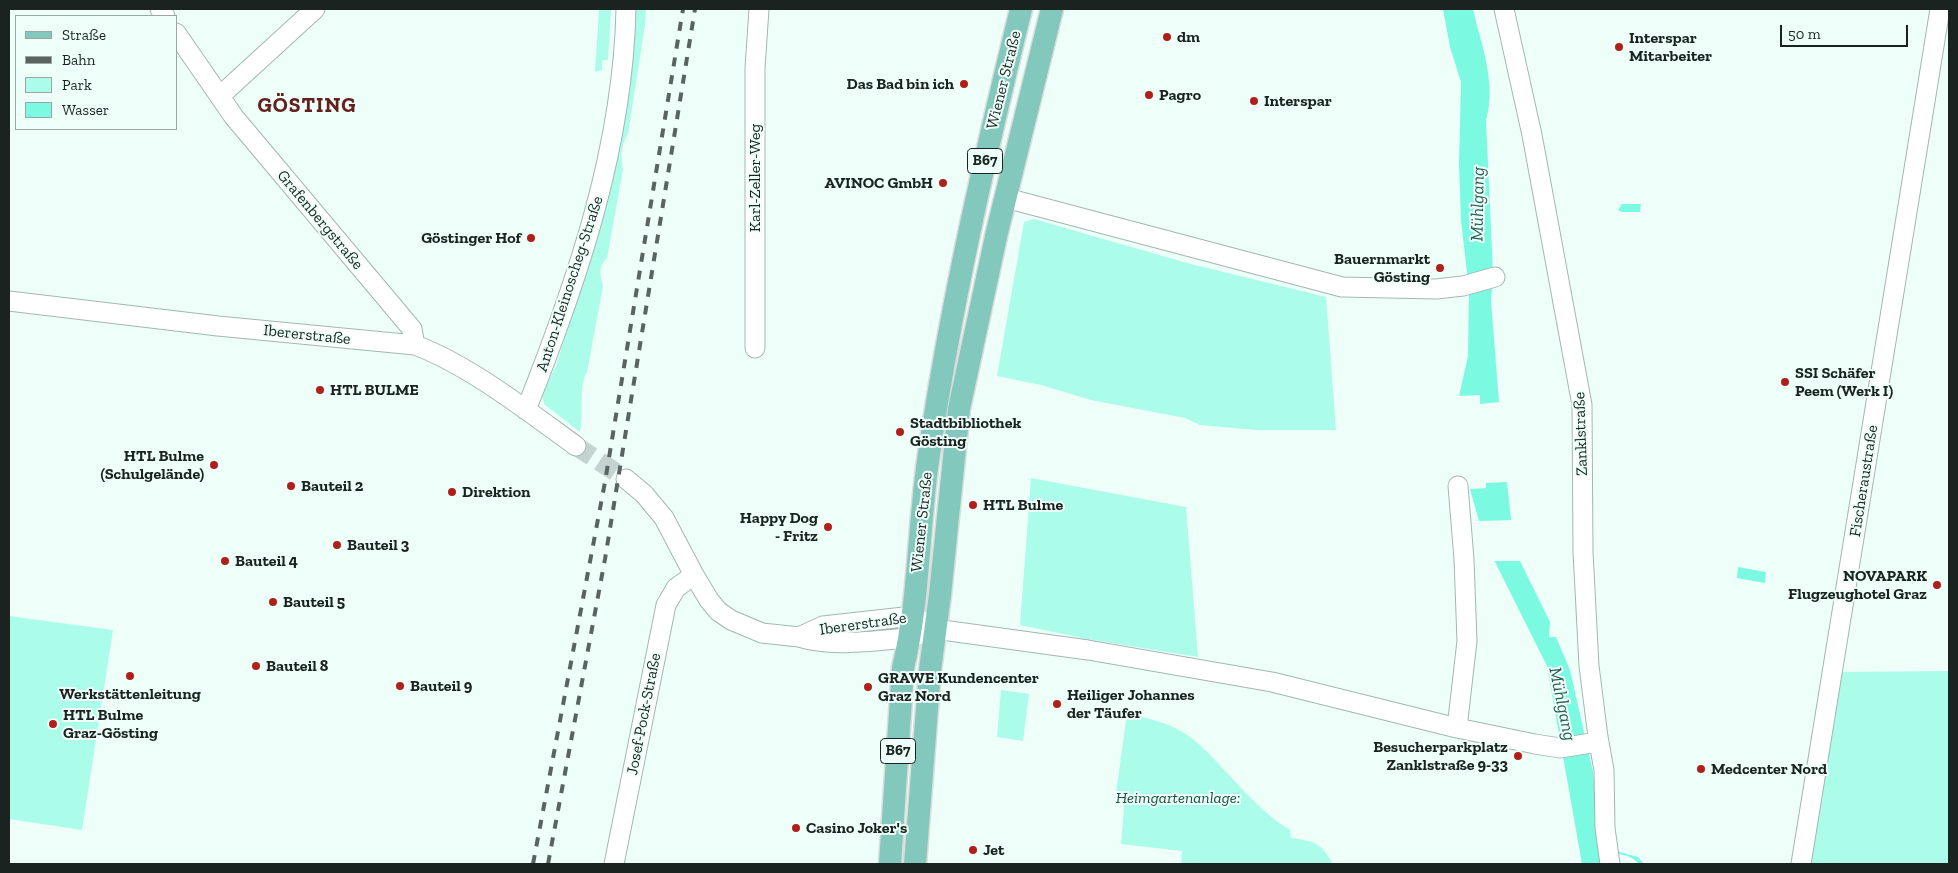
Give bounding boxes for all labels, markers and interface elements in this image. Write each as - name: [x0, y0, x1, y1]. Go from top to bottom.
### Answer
- legend: [15, 15, 178, 130]
- scale bar: [1783, 15, 1910, 47]
- text: 50 m: [1788, 25, 1821, 43]
- text: Straße: [62, 26, 106, 44]
- place label: dm: [1177, 27, 1200, 47]
- place label: Interspar Mitarbeiter: [1629, 28, 1712, 66]
- street label: Wiener Straße: [983, 29, 1025, 131]
- marker: dm: [1161, 31, 1173, 43]
- marker: Interspar Mitarbeiter: [1613, 41, 1625, 53]
- text: Bahn: [62, 51, 95, 69]
- place label: Das Bad bin ich: [847, 74, 954, 94]
- text: Park: [62, 76, 92, 94]
- marker: Das Bad bin ich: [958, 78, 970, 90]
- place label: Pagro: [1159, 85, 1201, 105]
- marker: Pagro: [1143, 89, 1155, 101]
- place label: Interspar: [1264, 91, 1332, 111]
- district label: GÖSTING: [257, 93, 357, 119]
- marker: Interspar: [1248, 95, 1260, 107]
- text: Wasser: [62, 101, 109, 119]
- street label: Karl-Zeller-Weg: [745, 124, 765, 232]
- road number: B67: [968, 148, 1002, 174]
- street label: Grafenbergstraße: [273, 166, 367, 274]
- water label: Mühlgang: [1467, 166, 1489, 242]
- place label: AVINOC GmbH: [825, 173, 933, 193]
- marker: AVINOC GmbH: [937, 177, 949, 189]
- street label: Anton-Kleinoscheg-Straße: [533, 194, 607, 374]
- place label: Göstinger Hof: [421, 228, 521, 248]
- marker: Göstinger Hof: [525, 232, 537, 244]
- place label: Bauernmarkt Gösting: [1334, 249, 1430, 287]
- marker: Bauernmarkt Gösting: [1434, 262, 1446, 274]
- street label: Ibererstraße: [262, 321, 352, 349]
- place label: SSI Schäfer Peem (Werk I): [1795, 363, 1893, 401]
- marker: SSI Schäfer Peem (Werk I): [1779, 376, 1791, 388]
- place label: HTL BULME: [330, 380, 419, 400]
- marker: HTL BULME: [314, 384, 326, 396]
- street label: Zanklstraße: [1570, 392, 1592, 476]
- place label: Stadtbibliothek Gösting: [910, 413, 1021, 451]
- street label: Fischeraustraße: [1846, 424, 1882, 538]
- marker: Stadtbibliothek Gösting: [894, 426, 906, 438]
- place label: HTL Bulme (Schulgelände): [100, 446, 204, 484]
- marker: HTL Bulme (Schulgelände): [208, 459, 220, 471]
- street label: Wiener Straße: [907, 471, 937, 573]
- place label: Bauteil 2: [301, 476, 363, 496]
- marker: Bauteil 2: [285, 480, 297, 492]
- place label: Direktion: [462, 482, 531, 502]
- marker: Direktion: [446, 486, 458, 498]
- place label: HTL Bulme: [983, 495, 1063, 515]
- marker: HTL Bulme: [967, 499, 979, 511]
- place label: Happy Dog - Fritz: [740, 508, 818, 546]
- marker: Happy Dog - Fritz: [822, 521, 834, 533]
- place label: Bauteil 3: [347, 535, 409, 555]
- marker: Bauteil 3: [331, 539, 343, 551]
- place label: Bauteil 4: [235, 551, 298, 571]
- marker: Bauteil 4: [219, 555, 231, 567]
- place label: NOVAPARK Flugzeughotel Graz: [1788, 566, 1927, 604]
- marker: NOVAPARK Flugzeughotel Graz: [1931, 579, 1943, 591]
- place label: Bauteil 5: [283, 592, 345, 612]
- marker: Bauteil 5: [267, 596, 279, 608]
- street label: Ibererstraße: [818, 608, 908, 640]
- street label: Josef-Pock-Straße: [623, 651, 665, 777]
- place label: Bauteil 8: [266, 656, 328, 676]
- marker: Bauteil 8: [250, 660, 262, 672]
- water label: Mühlgang: [1544, 665, 1580, 743]
- place label: GRAWE Kundencenter Graz Nord: [878, 668, 1039, 706]
- marker: Werkstättenleitung: [124, 670, 136, 682]
- place label: Bauteil 9: [410, 676, 472, 696]
- marker: Bauteil 9: [394, 680, 406, 692]
- marker: GRAWE Kundencenter Graz Nord: [862, 681, 874, 693]
- place label: Werkstättenleitung: [59, 684, 201, 704]
- place label: Heiliger Johannes der Täufer: [1067, 685, 1195, 723]
- marker: Heiliger Johannes der Täufer: [1051, 698, 1063, 710]
- place label: HTL Bulme Graz-Gösting: [63, 705, 158, 743]
- marker: HTL Bulme Graz-Gösting: [47, 718, 59, 730]
- place label: Besucherparkplatz Zanklstraße 9-33: [1373, 737, 1508, 775]
- road number: B67: [880, 738, 916, 764]
- marker: Besucherparkplatz Zanklstraße 9-33: [1512, 750, 1524, 762]
- place label: Medcenter Nord: [1711, 759, 1827, 779]
- marker: Medcenter Nord: [1695, 763, 1707, 775]
- park label: Heimgartenanlage:: [1116, 788, 1240, 808]
- place label: Casino Joker's: [806, 818, 907, 838]
- marker: Casino Joker's: [790, 822, 802, 834]
- place label: Jet: [983, 840, 1004, 860]
- marker: Jet: [967, 844, 979, 856]

